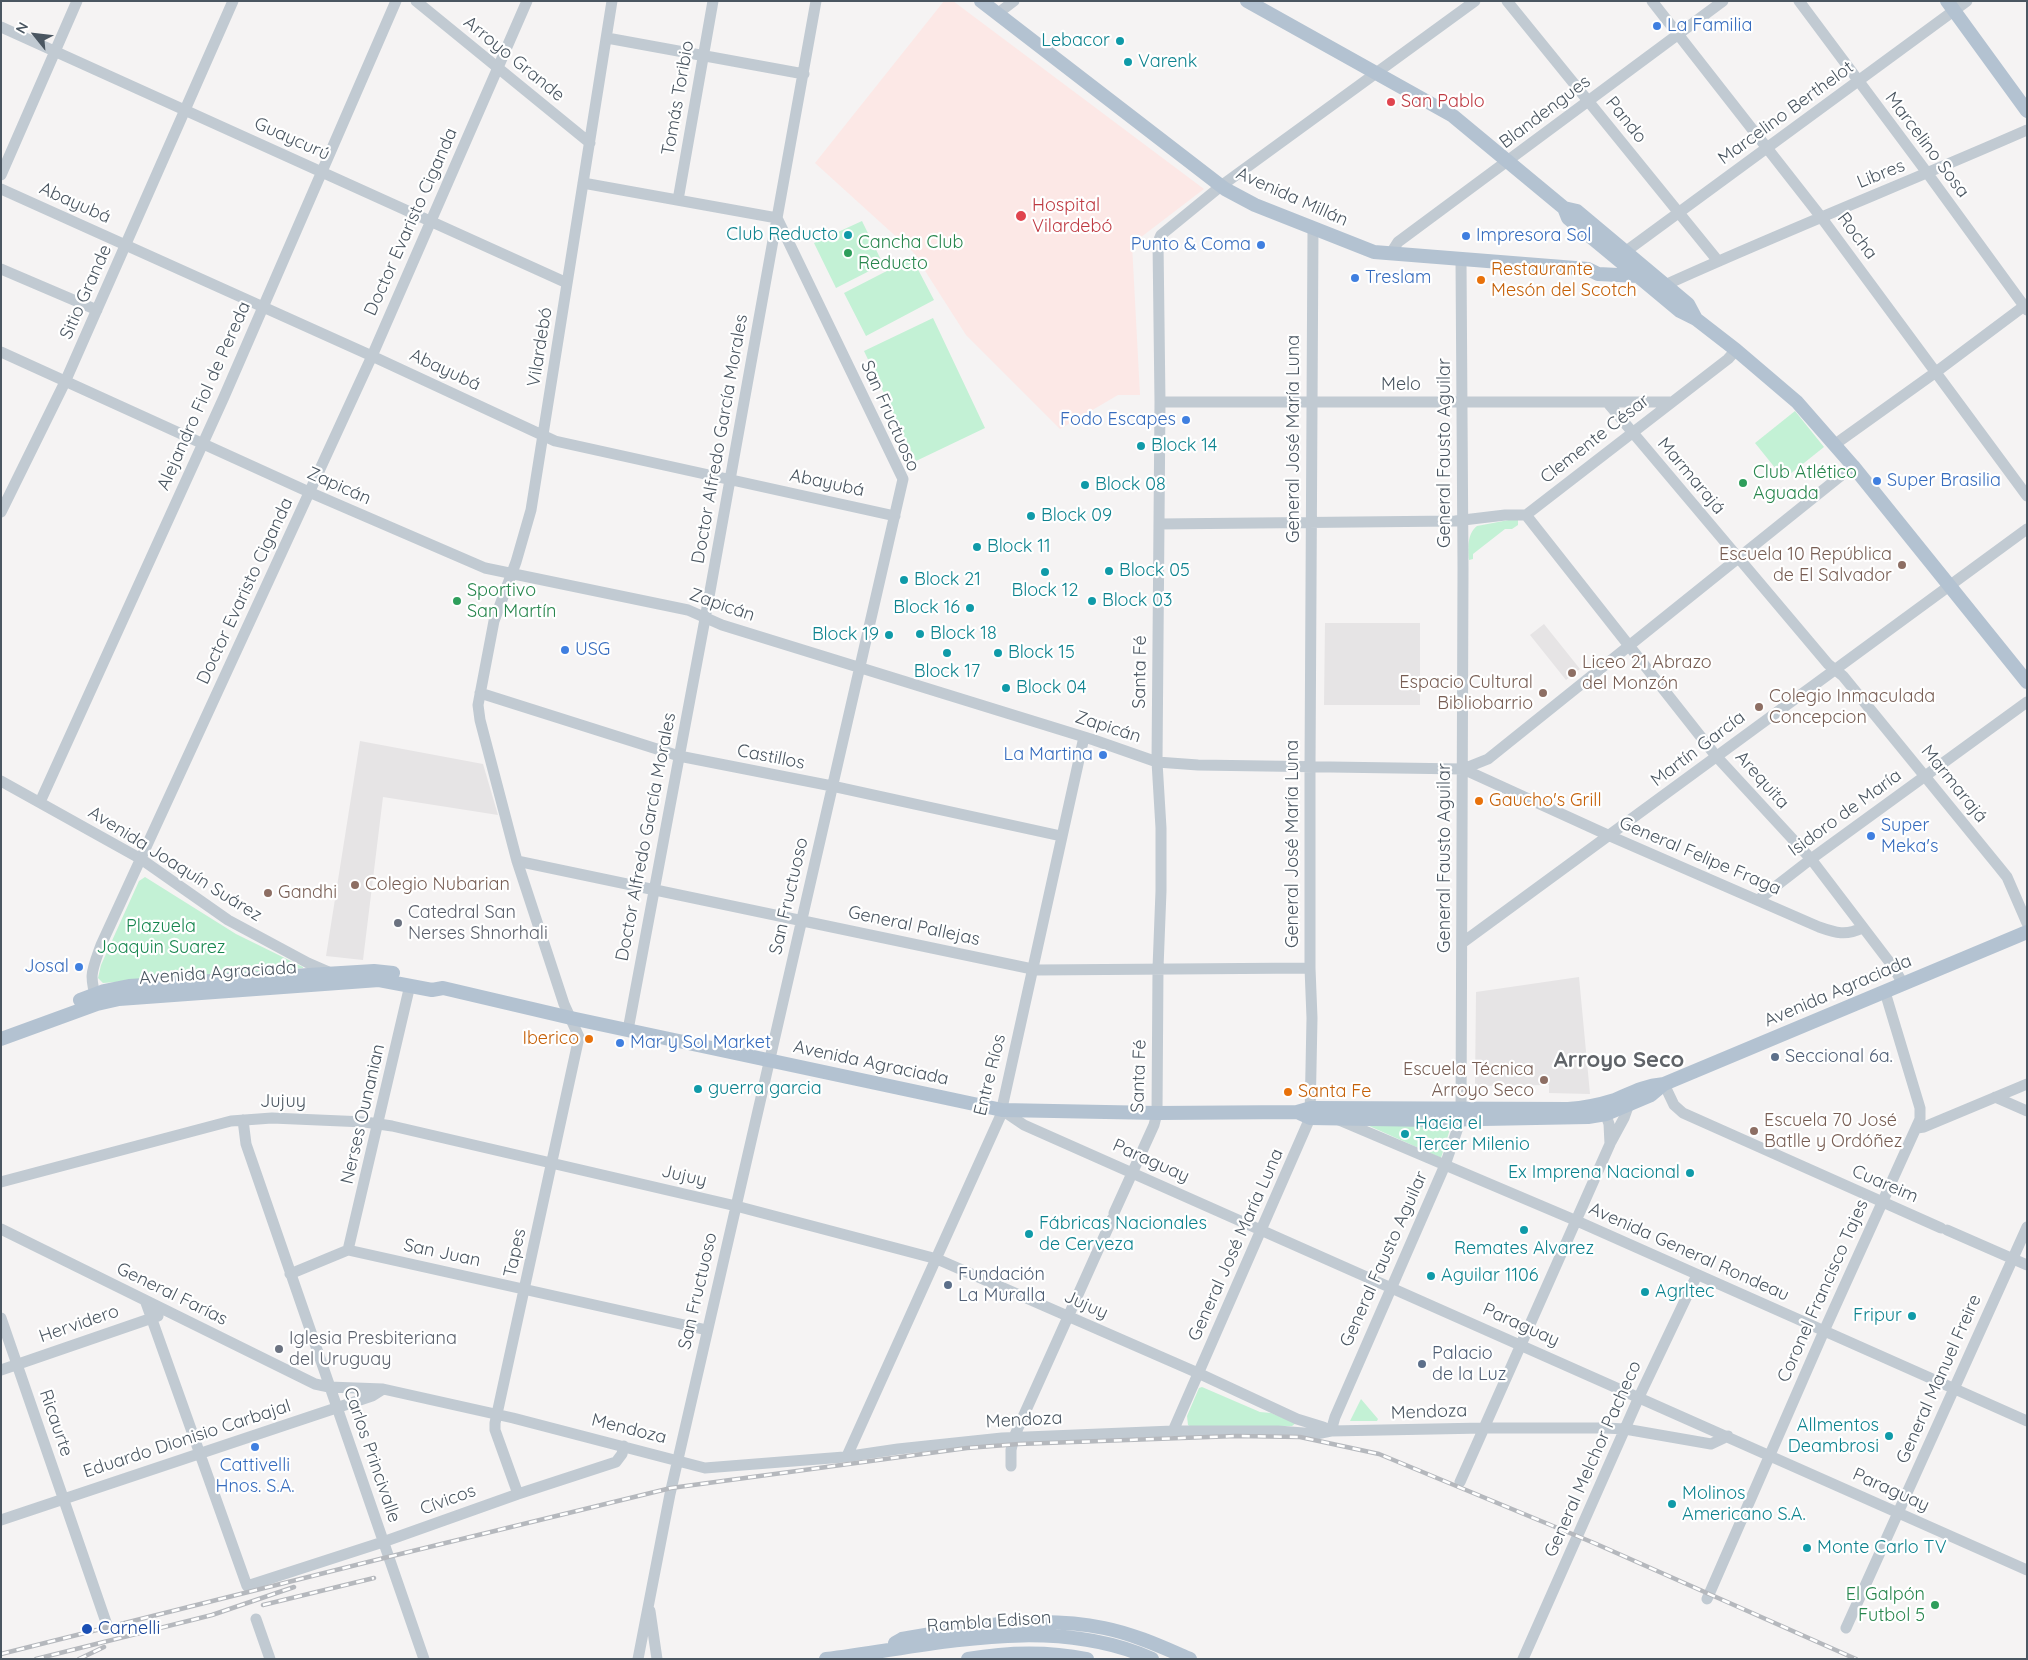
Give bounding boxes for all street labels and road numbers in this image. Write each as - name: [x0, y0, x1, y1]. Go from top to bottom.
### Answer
- street label: Arroyo Grande: [459, 12, 569, 106]
- street label: Tomás Toribio: [657, 39, 699, 157]
- street label: Marcelino Berthelot: [1714, 57, 1858, 169]
- street label: Blandengues: [1495, 71, 1595, 153]
- street label: Marcelino Sosa: [1880, 88, 1974, 202]
- street label: Pando: [1601, 92, 1651, 148]
- street label: Guaycurú: [251, 113, 333, 165]
- street label: Doctor Evaristo Ciganda: [360, 125, 462, 319]
- street label: Libres: [1854, 155, 1908, 193]
- street label: Avenida Millán: [1233, 163, 1351, 231]
- street label: Abayubá: [36, 178, 114, 228]
- street label: Rocha: [1832, 208, 1882, 264]
- street label: Sitio Grande: [56, 241, 116, 343]
- street label: Alejandro Fiol de Pereda: [153, 298, 255, 494]
- street label: Vilardebó: [523, 306, 557, 388]
- street label: Doctor Alfredo García Morales: [687, 313, 753, 565]
- street label: General José María Luna: [1283, 335, 1305, 543]
- street label: Abayubá: [406, 344, 484, 396]
- street label: San Fructuoso: [856, 357, 924, 475]
- street label: General Fausto Aguilar: [1434, 358, 1456, 548]
- street label: Melo: [1381, 374, 1421, 396]
- street label: Clemente César: [1536, 390, 1654, 488]
- street label: Marmarajá: [1653, 433, 1729, 519]
- street label: Zapicán: [304, 462, 374, 510]
- street label: Abayubá: [788, 465, 866, 501]
- street label: Doctor Evaristo Ciganda: [192, 494, 298, 688]
- street label: Zapicán: [686, 584, 758, 626]
- street label: Santa Fé: [1129, 635, 1151, 709]
- street label: Zapicán: [1072, 706, 1144, 748]
- street label: Martín García: [1647, 707, 1749, 791]
- street label: Doctor Alfredo García Morales: [611, 711, 681, 963]
- street label: Castillos: [735, 740, 807, 774]
- street label: General José María Luna: [1282, 740, 1304, 948]
- street label: Marmarajá: [1916, 741, 1992, 827]
- street label: Arequita: [1730, 747, 1794, 813]
- street label: General Fausto Aguilar: [1434, 763, 1456, 953]
- street label: Isidoro de María: [1784, 765, 1906, 861]
- street label: Avenida Joaquín Suárez: [84, 802, 266, 926]
- street label: General Felipe Fraga: [1616, 812, 1784, 900]
- street label: San Fructuoso: [765, 835, 813, 957]
- street label: General Pallejas: [846, 902, 982, 950]
- street label: Avenida Agraciada: [1761, 950, 1915, 1032]
- street label: Avenida Agraciada: [138, 957, 298, 989]
- street label: Entre Ríos: [969, 1032, 1011, 1118]
- street label: Avenida Agraciada: [791, 1036, 951, 1090]
- street label: Santa Fé: [1127, 1039, 1151, 1113]
- street label: Nerses Ounanian: [336, 1042, 390, 1186]
- street label: Jujuy: [260, 1091, 306, 1113]
- street label: Paraguay: [1109, 1135, 1193, 1187]
- street label: General José María Luna: [1184, 1146, 1288, 1344]
- street label: Jujuy: [659, 1160, 709, 1192]
- street label: Cuareim: [1849, 1160, 1921, 1208]
- street label: General Fausto Aguilar: [1336, 1168, 1432, 1350]
- street label: Coronel Francisco Tajes: [1773, 1196, 1873, 1386]
- street label: Avenida General Rondeau: [1585, 1198, 1793, 1306]
- street label: Tapes: [499, 1227, 531, 1279]
- street label: San Fructuoso: [674, 1230, 722, 1352]
- street label: San Juan: [402, 1234, 482, 1272]
- street label: General Farías: [113, 1258, 231, 1330]
- street label: Jujuy: [1061, 1286, 1111, 1324]
- street label: General Manuel Freire: [1892, 1291, 1986, 1467]
- street label: Paraguay: [1479, 1299, 1563, 1351]
- street label: Hervidero: [36, 1300, 122, 1348]
- street label: General Melchor Pacheco: [1540, 1357, 1646, 1561]
- street label: Carlos Princivalle: [339, 1385, 405, 1525]
- street label: Ricaurte: [35, 1387, 77, 1459]
- street label: Eduardo Dionisio Carbajal: [80, 1395, 294, 1483]
- street label: Mendoza: [1390, 1400, 1468, 1424]
- street label: Mendoza: [985, 1407, 1063, 1433]
- street label: Mendoza: [589, 1409, 669, 1449]
- street label: Paraguay: [1849, 1464, 1933, 1516]
- street label: Cívicos: [417, 1480, 479, 1520]
- street label: Rambla Edison: [926, 1607, 1052, 1637]

